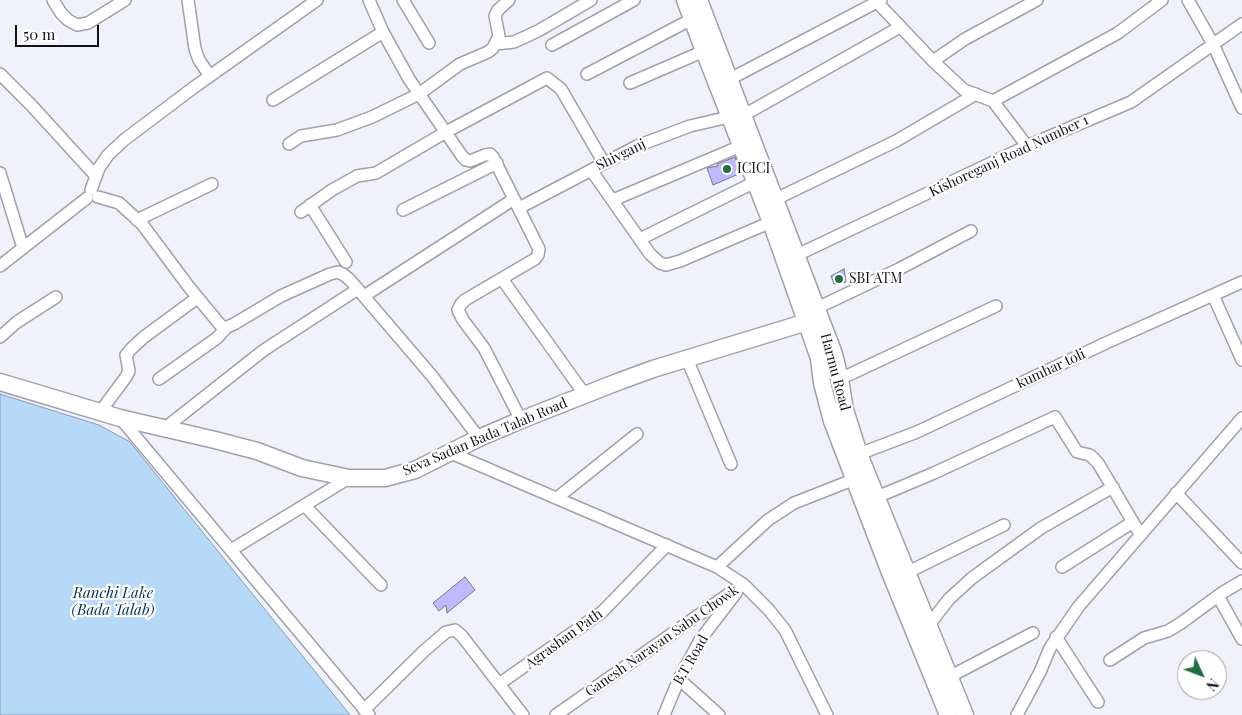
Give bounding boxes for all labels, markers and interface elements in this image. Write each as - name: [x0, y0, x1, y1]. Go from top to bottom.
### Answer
- scale bar: [18, 15, 101, 47]
- text: 50 m: [23, 24, 55, 44]
- street label: Kishoreganj Road Number 1: [927, 112, 1091, 200]
- street label: Shivganj: [594, 136, 648, 174]
- place label: ICICI: [737, 161, 770, 177]
- marker: ICICI: [721, 163, 733, 175]
- place label: SBI ATM: [849, 271, 902, 287]
- marker: SBI ATM: [833, 273, 845, 285]
- street label: Harmu Road: [817, 331, 853, 413]
- street label: kumhar toli: [1014, 346, 1088, 392]
- street label: Seva Sadan Bada Talab Road: [400, 395, 570, 479]
- street label: Ganesh Narayan Sabu Chowk: [582, 582, 742, 700]
- water label: Ranchi Lake (Bada Talab): [72, 584, 154, 619]
- street label: Agrashan Path: [522, 605, 606, 673]
- street label: B.T Road: [670, 632, 712, 688]
- north arrow: [1177, 650, 1227, 700]
- text: N: [1202, 675, 1223, 695]

